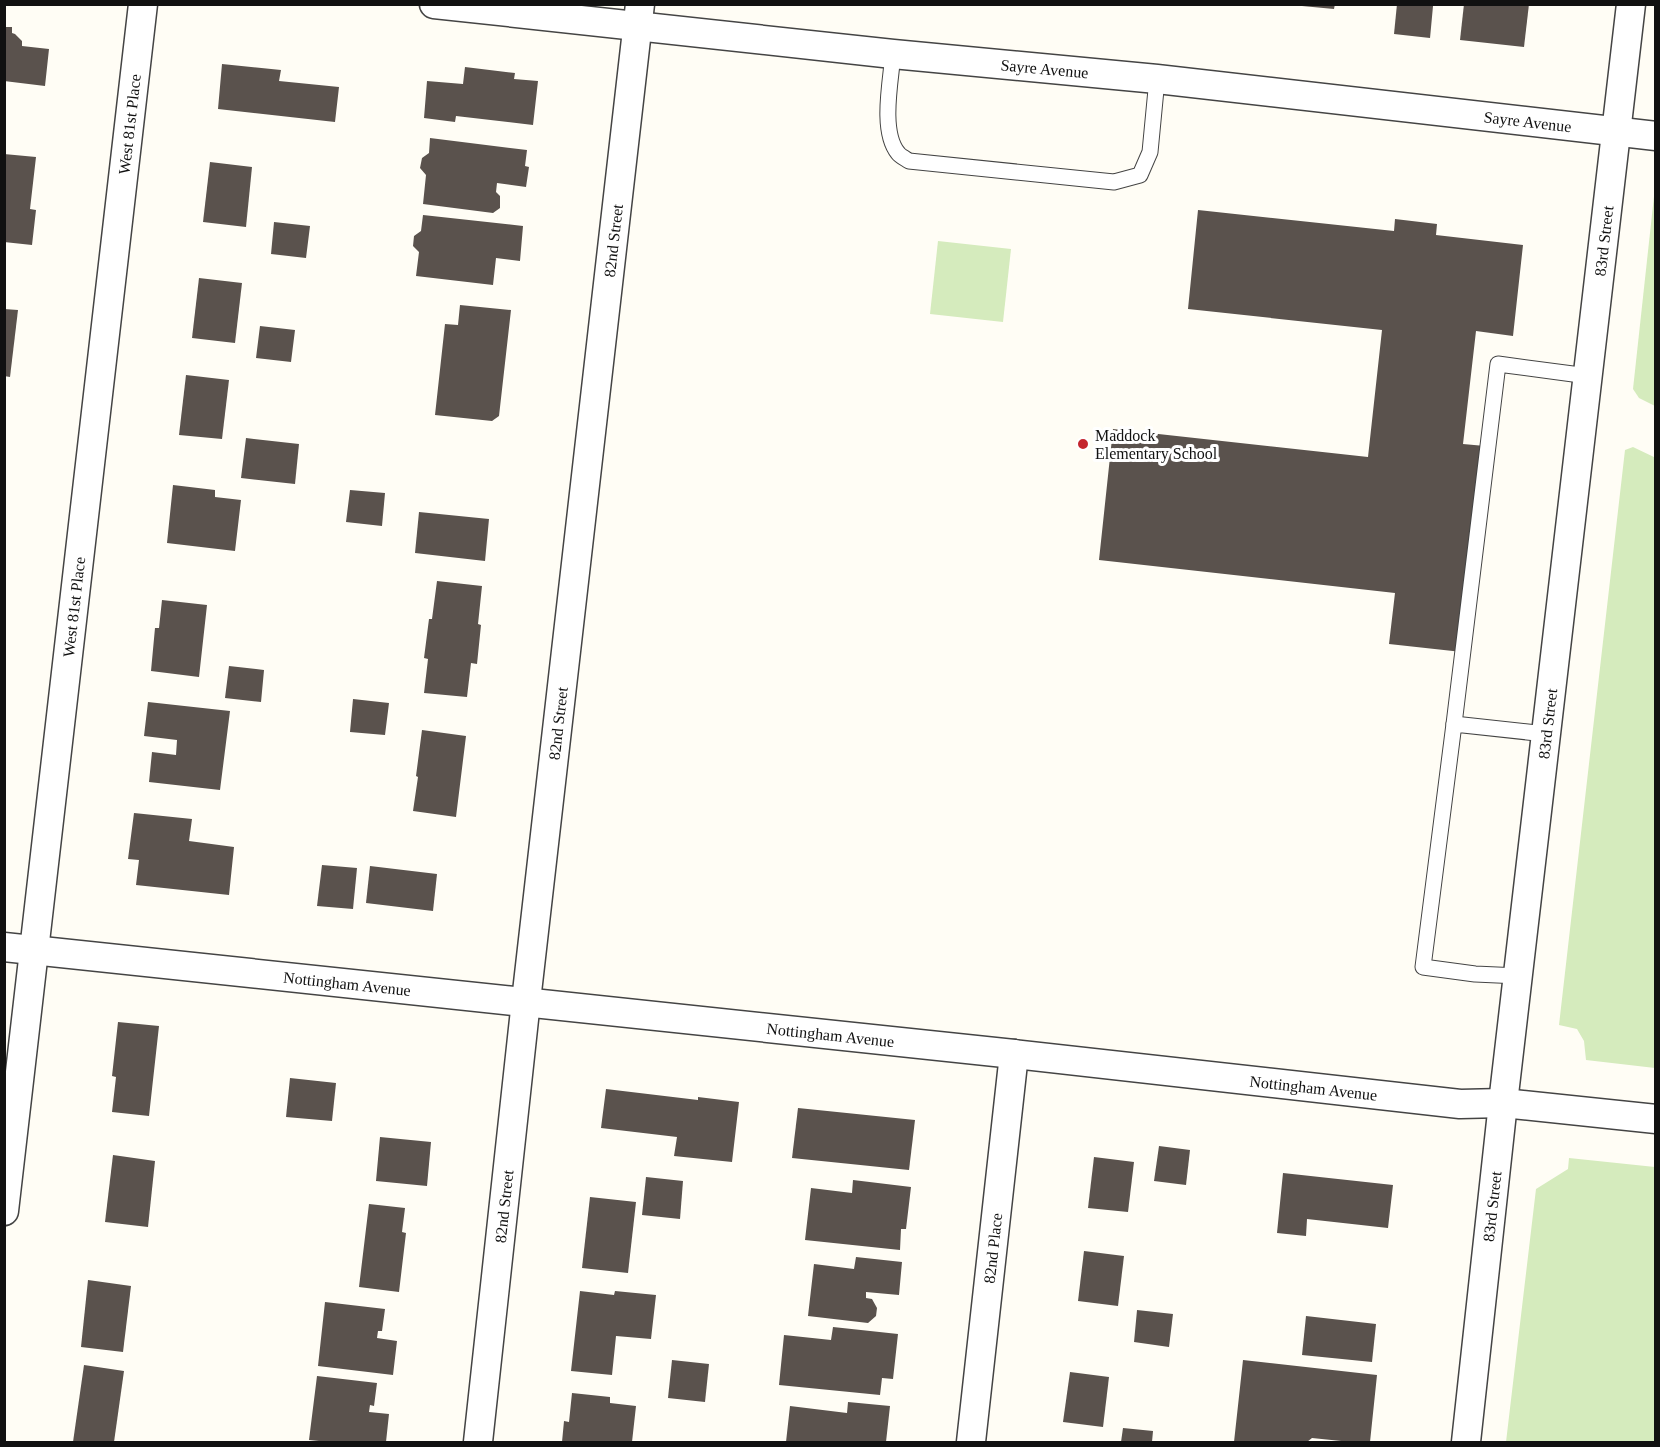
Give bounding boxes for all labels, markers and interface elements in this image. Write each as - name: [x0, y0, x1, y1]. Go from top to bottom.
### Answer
- street label: Sayre Avenue: [1000, 56, 1089, 81]
- street label: West 81st Place: [115, 73, 144, 175]
- street label: Sayre Avenue: [1483, 108, 1572, 135]
- street label: 82nd Street: [601, 203, 626, 278]
- street label: 83rd Street: [1591, 204, 1617, 277]
- place label: Maddock Elementary School: [1095, 427, 1218, 463]
- marker: Maddock Elementary School: [1076, 437, 1090, 451]
- street label: West 81st Place: [60, 556, 88, 658]
- street label: 82nd Street: [546, 686, 571, 761]
- street label: 83rd Street: [1535, 687, 1560, 760]
- street label: Nottingham Avenue: [282, 969, 412, 999]
- street label: Nottingham Avenue: [766, 1020, 895, 1050]
- street label: Nottingham Avenue: [1249, 1072, 1378, 1104]
- street label: 82nd Street: [492, 1169, 517, 1244]
- street label: 83rd Street: [1480, 1170, 1505, 1243]
- street label: 82nd Place: [981, 1212, 1005, 1284]

